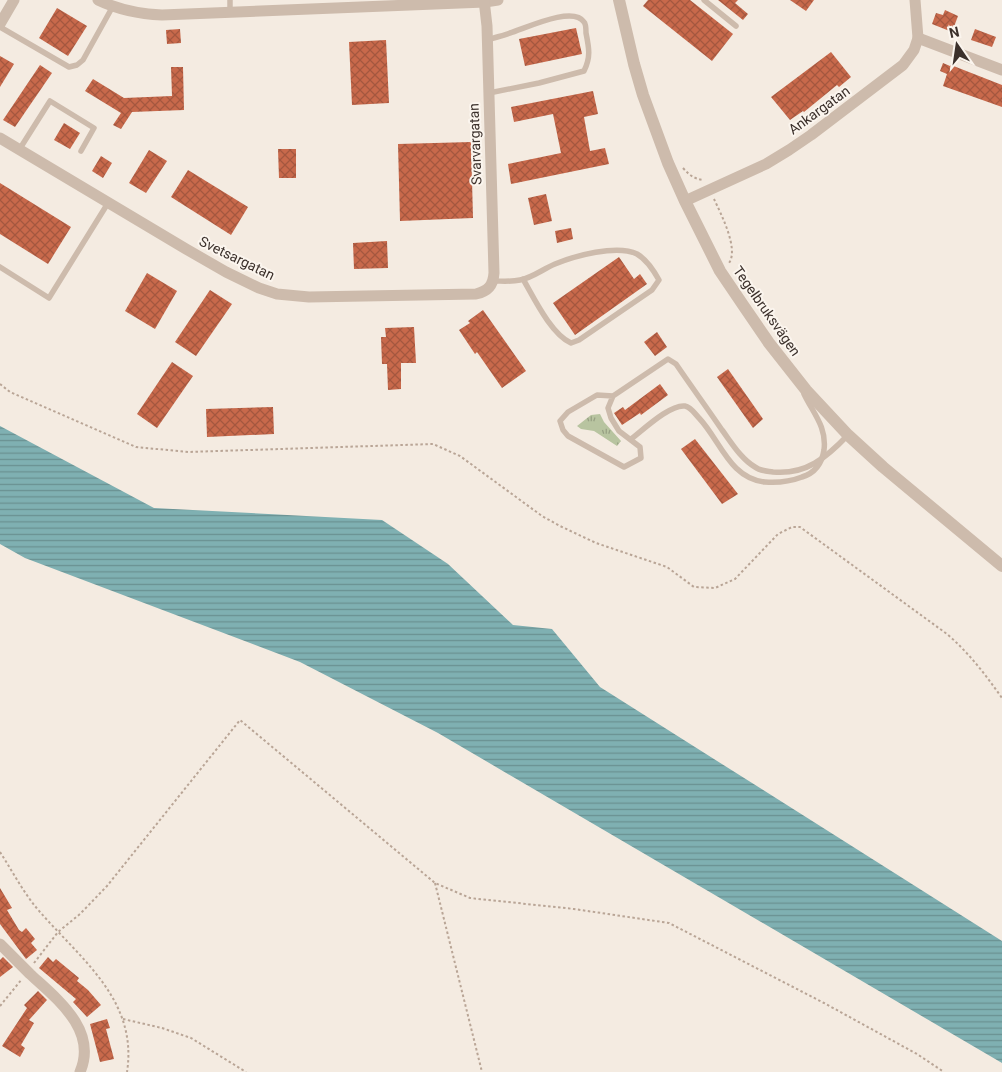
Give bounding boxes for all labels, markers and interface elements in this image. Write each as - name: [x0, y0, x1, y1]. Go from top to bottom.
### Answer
- north arrow: [932, 20, 982, 70]
- text: N: [947, 23, 961, 41]
- street label: Ankargatan: [785, 82, 853, 138]
- street label: Svarvargatan: [466, 103, 484, 185]
- street label: Svetsargatan: [197, 233, 277, 283]
- street label: Tegelbruksvägen: [730, 263, 804, 359]

